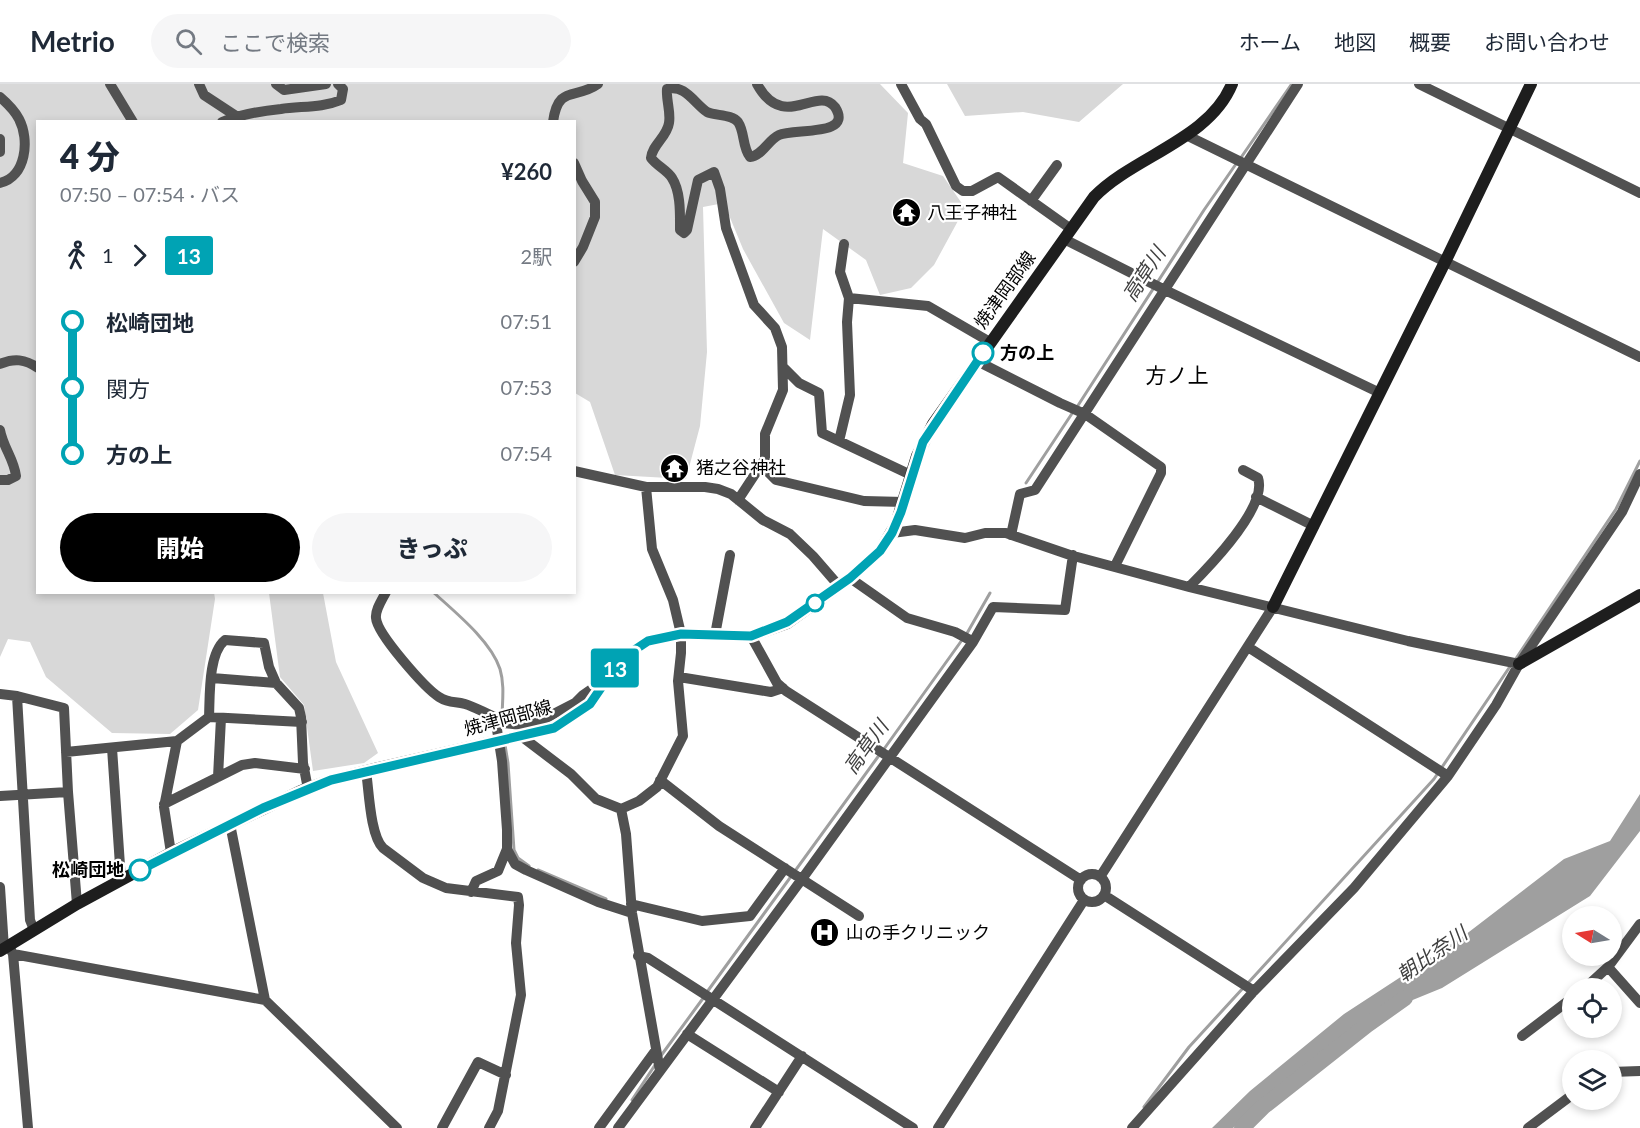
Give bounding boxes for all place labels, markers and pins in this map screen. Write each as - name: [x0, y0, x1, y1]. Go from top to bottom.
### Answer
- temple icon: 八王子神社: [890, 197, 922, 229]
- place label: 八王子神社: [927, 201, 1017, 223]
- place label: 方の上: [1000, 341, 1054, 363]
- marker: 方の上: [972, 342, 994, 364]
- temple icon: 猪之谷神社: [659, 452, 691, 484]
- place label: 猪之谷神社: [696, 456, 786, 478]
- unlabelled marker: [806, 594, 824, 612]
- place label: 松崎団地: [52, 858, 124, 880]
- marker: 松崎団地: [129, 859, 151, 881]
- hospital icon: 山の手クリニック: [809, 917, 841, 949]
- place label: 山の手クリニック: [846, 921, 990, 943]

